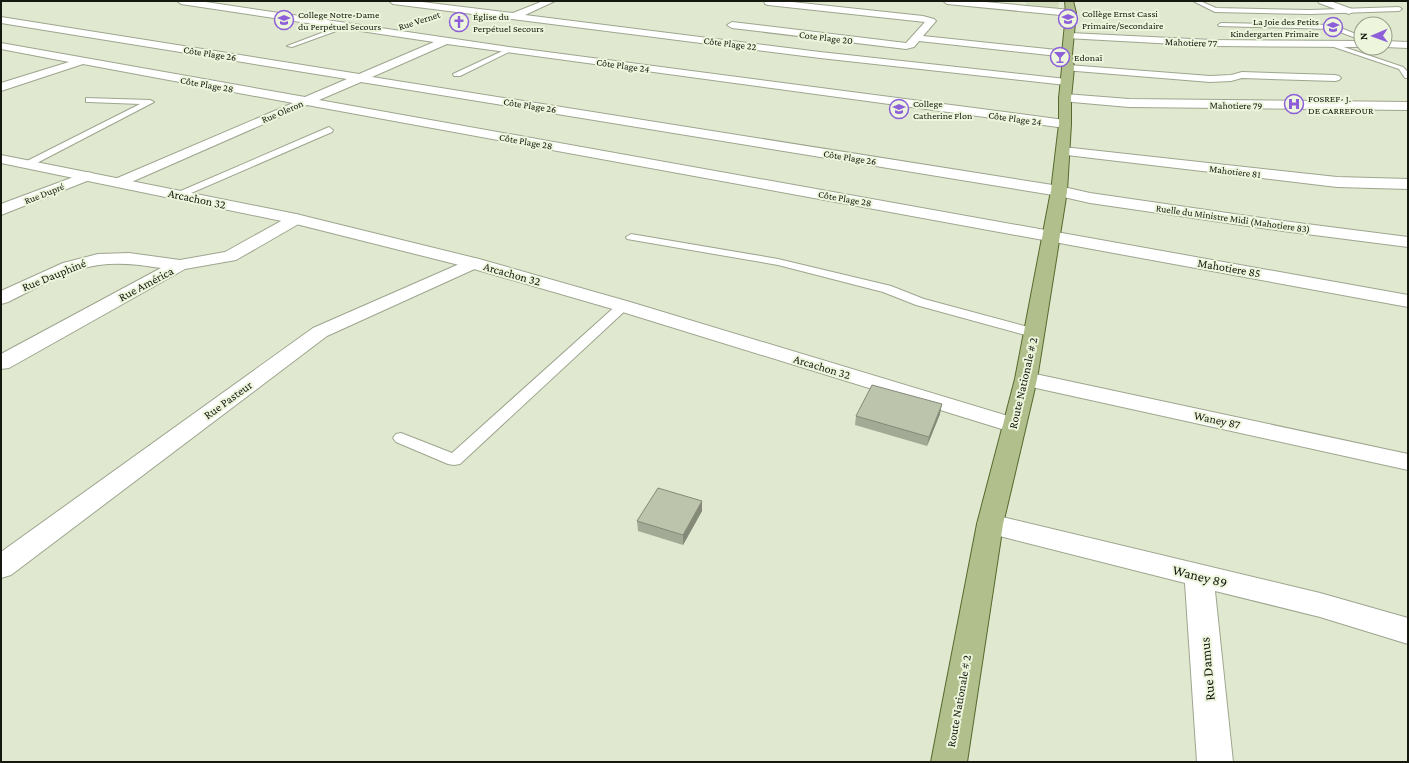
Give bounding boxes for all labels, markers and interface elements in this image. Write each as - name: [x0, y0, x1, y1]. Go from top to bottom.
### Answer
- street label: Rue Vernet: [397, 8, 442, 32]
- school or university icon: Collège Ernst Cassi Primaire/Secondaire: [1057, 8, 1079, 30]
- place label: Collège Ernst Cassi Primaire/Secondaire: [1082, 8, 1164, 31]
- school or university icon: College Notre-Dame du Perpétuel Secours: [273, 9, 295, 31]
- place label: College Notre-Dame du Perpétuel Secours: [298, 9, 381, 32]
- church icon: Église du Perpétuel Secours: [448, 11, 470, 33]
- place label: Église du Perpétuel Secours: [473, 11, 544, 34]
- place label: La Joie des Petits Kindergarten Primaire: [1230, 16, 1320, 39]
- school or university icon: La Joie des Petits Kindergarten Primaire: [1322, 16, 1344, 38]
- north arrow: [1353, 16, 1393, 56]
- street label: Cote Plage 20: [798, 29, 854, 46]
- text: N: [1357, 32, 1369, 40]
- street label: Côte Plage 22: [703, 35, 757, 52]
- street label: Mahotiere 77: [1165, 36, 1218, 49]
- street label: Côte Plage 26: [183, 44, 237, 63]
- bar icon: Edonaï: [1049, 46, 1071, 68]
- place label: Edonaï: [1074, 52, 1103, 63]
- street label: Côte Plage 24: [596, 56, 650, 75]
- street label: Côte Plage 28: [179, 74, 234, 95]
- hospital icon: FOSREF- J. DE CARREFOUR: [1283, 93, 1305, 115]
- place label: FOSREF- J. DE CARREFOUR: [1308, 93, 1374, 116]
- street label: Côte Plage 26: [503, 96, 557, 115]
- street label: Rue Oleron: [260, 97, 305, 125]
- school or university icon: College Catherine Flon: [888, 98, 910, 120]
- place label: College Catherine Flon: [913, 98, 973, 121]
- street label: Mahotiere 79: [1209, 100, 1263, 111]
- street label: Côte Plage 24: [988, 109, 1042, 128]
- street label: Côte Plage 28: [498, 131, 553, 152]
- street label: Côte Plage 26: [823, 148, 877, 167]
- street label: Mahotiere 81: [1209, 163, 1261, 180]
- street label: Rue Dupré: [23, 180, 66, 206]
- street label: Arcachon 32: [167, 186, 227, 212]
- street label: Côte Plage 28: [817, 188, 872, 209]
- street label: Ruelle du Ministre Midi (Mahotiere 83): [1155, 202, 1311, 236]
- street label: Rue Dauphiné: [20, 256, 88, 294]
- street label: Mahotiere 85: [1196, 256, 1262, 280]
- street label: Arcachon 32: [482, 259, 542, 289]
- street label: Rue América: [116, 264, 176, 304]
- street label: Route Nationale # 2: [1006, 336, 1040, 430]
- street label: Arcachon 32: [792, 352, 852, 382]
- street label: Rue Pasteur: [201, 377, 255, 422]
- street label: Waney 87: [1193, 408, 1242, 432]
- street label: Waney 89: [1171, 561, 1229, 591]
- street label: Rue Damus: [1196, 637, 1218, 701]
- street label: Route Nationale # 2: [944, 653, 974, 748]

